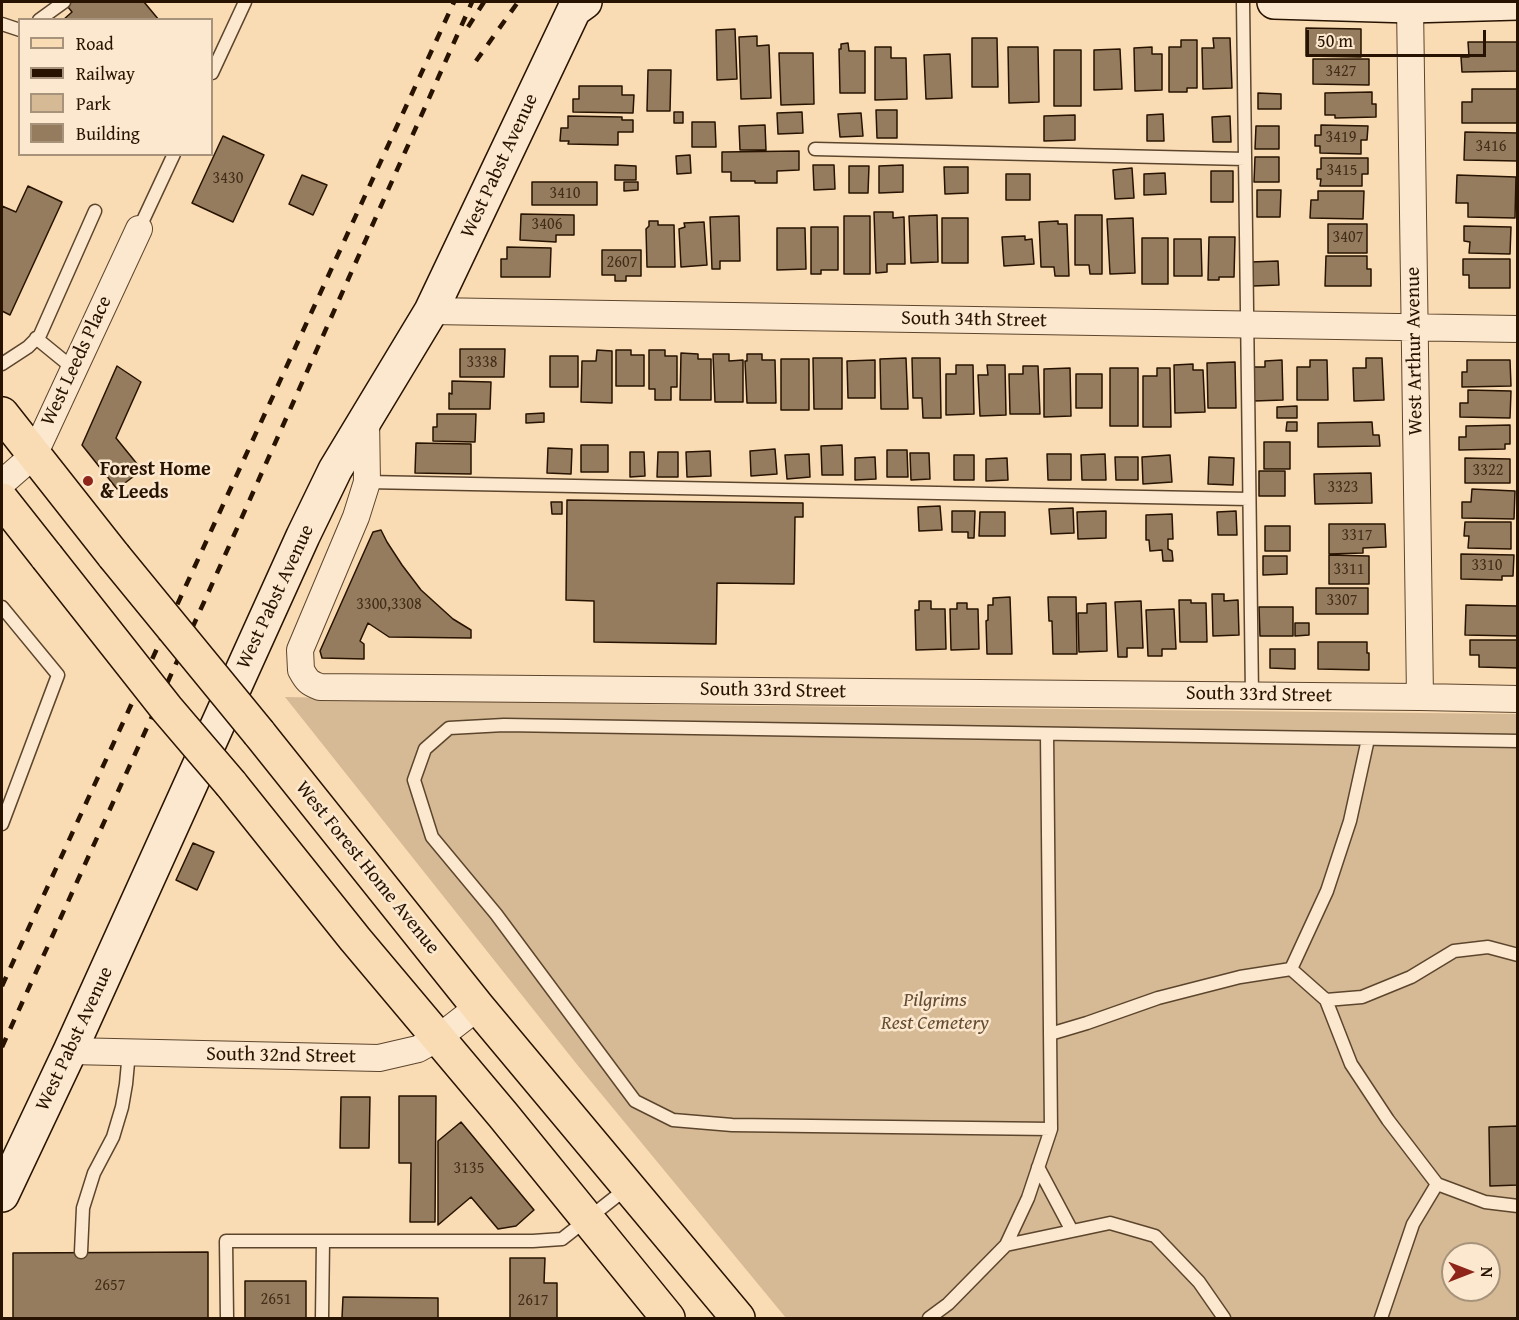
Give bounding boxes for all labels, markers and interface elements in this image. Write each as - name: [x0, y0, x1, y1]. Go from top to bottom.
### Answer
- legend: [18, 18, 213, 156]
- scale bar: [1309, 18, 1489, 56]
- text: 50 m: [1317, 27, 1353, 54]
- text: Road: [76, 30, 114, 57]
- text: Railway: [76, 60, 135, 87]
- house number: 3427: [1326, 62, 1356, 82]
- text: Park: [76, 90, 111, 117]
- street label: West Pabst Avenue: [456, 90, 544, 242]
- text: Building: [76, 120, 140, 147]
- house number: 3419: [1326, 128, 1356, 148]
- house number: 3416: [1476, 137, 1506, 157]
- house number: 3415: [1327, 161, 1357, 181]
- house number: 3430: [213, 169, 243, 189]
- house number: 3410: [550, 184, 580, 204]
- house number: 3406: [532, 215, 562, 235]
- house number: 3407: [1333, 228, 1363, 248]
- house number: 2607: [607, 253, 637, 273]
- street label: West Arthur Avenue: [1402, 267, 1428, 435]
- street label: West Leeds Place: [36, 292, 118, 430]
- street label: South 34th Street: [901, 307, 1047, 333]
- house number: 3338: [467, 353, 497, 373]
- place label: Forest Home & Leeds: [100, 458, 211, 505]
- house number: 3322: [1473, 461, 1503, 481]
- marker: Forest Home & Leeds: [81, 474, 95, 488]
- house number: 3323: [1328, 478, 1358, 498]
- street label: West Pabst Avenue: [232, 521, 320, 673]
- house number: 3317: [1342, 526, 1372, 546]
- house number: 3310: [1472, 556, 1502, 576]
- house number: 3311: [1334, 560, 1364, 580]
- house number: 3307: [1327, 591, 1357, 611]
- house number: 3300,3308: [356, 595, 422, 615]
- street label: South 33rd Street: [700, 678, 846, 704]
- street label: South 33rd Street: [1186, 682, 1332, 708]
- street label: West Forest Home Avenue: [290, 777, 444, 959]
- street label: West Pabst Avenue: [31, 963, 119, 1115]
- park label: Pilgrims Rest Cemetery: [881, 989, 989, 1036]
- street label: South 32nd Street: [206, 1043, 356, 1069]
- house number: 3135: [454, 1159, 484, 1179]
- north arrow: [1441, 1242, 1501, 1302]
- text: N: [1475, 1267, 1499, 1277]
- house number: 2657: [95, 1276, 125, 1296]
- house number: 2651: [261, 1290, 291, 1310]
- house number: 2617: [518, 1291, 548, 1311]

